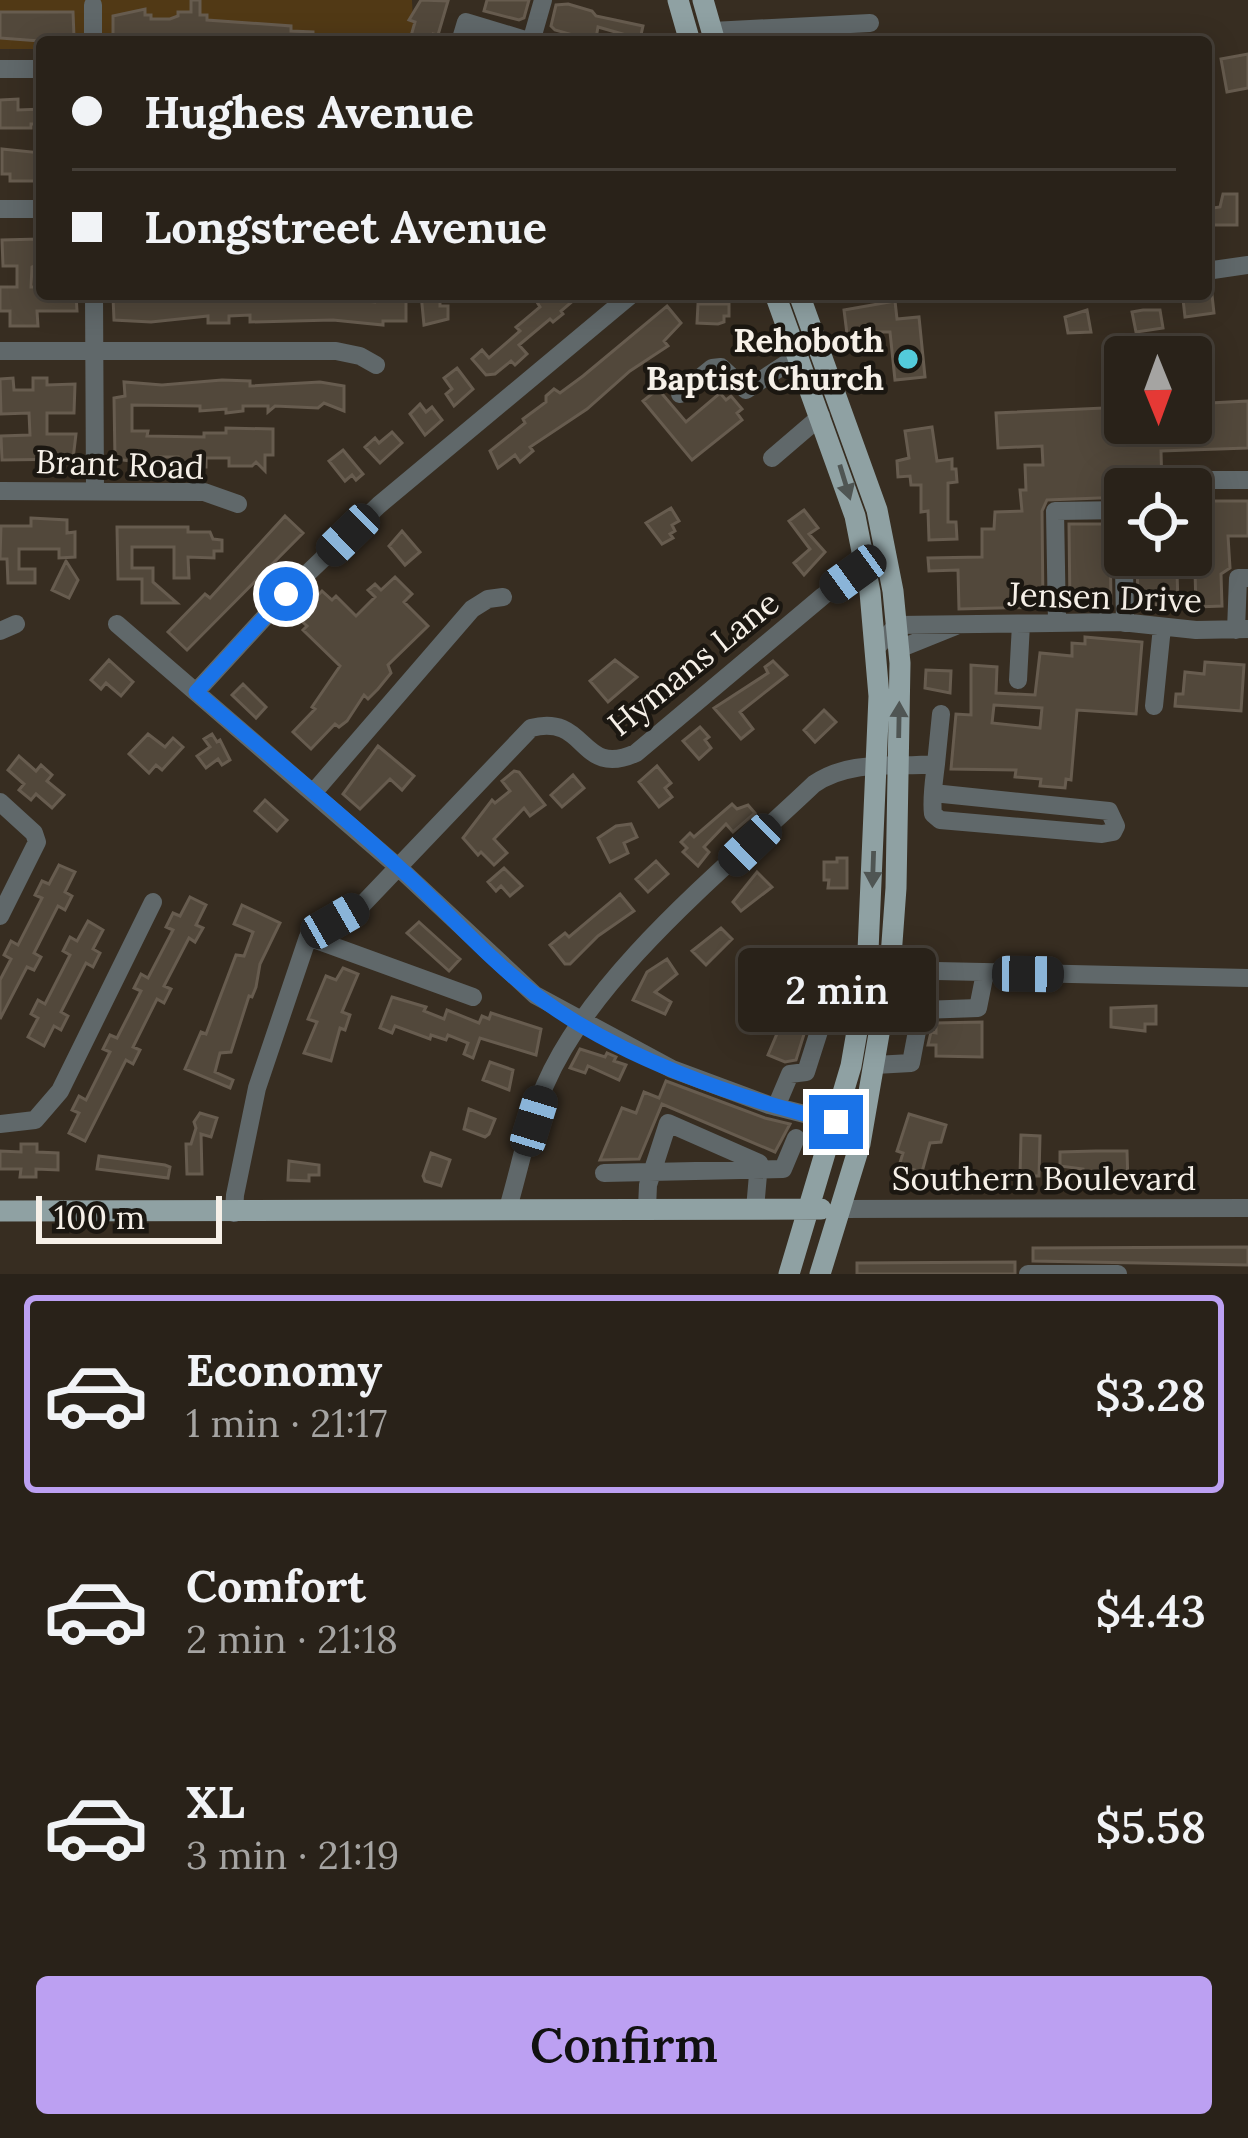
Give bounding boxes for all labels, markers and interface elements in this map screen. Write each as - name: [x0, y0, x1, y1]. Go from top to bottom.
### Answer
- text: Hughes Avenue: [144, 83, 474, 140]
- text: Longstreet Avenue: [144, 198, 547, 255]
- place label: Rehoboth Baptist Church: [646, 319, 884, 399]
- north arrow: [1104, 336, 1212, 444]
- map controls: [1104, 336, 1212, 576]
- marker: Rehoboth Baptist Church: [895, 346, 921, 372]
- street label: Brant Road: [35, 440, 205, 488]
- one-way arrow: [837, 464, 855, 501]
- button: locate: [1104, 468, 1212, 576]
- car: [310, 497, 386, 573]
- car: [813, 538, 893, 610]
- route start: [259, 567, 313, 621]
- street label: Jensen Drive: [1006, 573, 1203, 621]
- street label: Hymans Lane: [599, 581, 787, 745]
- one-way arrow: [889, 700, 909, 738]
- car: [712, 807, 788, 883]
- one-way arrow: [864, 851, 883, 889]
- car: [295, 887, 375, 955]
- callout: 2 min: [737, 948, 935, 1032]
- car: [992, 955, 1064, 993]
- text: 2 min: [785, 965, 889, 1015]
- car: [506, 1081, 562, 1161]
- route end: [809, 1095, 863, 1149]
- street label: Southern Boulevard: [892, 1157, 1196, 1199]
- scale bar: [36, 1190, 222, 1243]
- text: 100 m: [54, 1196, 145, 1238]
- icon: car: [42, 1340, 150, 1448]
- text: Economy: [186, 1341, 382, 1398]
- text: $3.28: [1095, 1366, 1206, 1423]
- text: 1 min · 21:17: [186, 1398, 387, 1448]
- icon: car: [42, 1556, 150, 1664]
- text: Comfort: [186, 1557, 366, 1614]
- text: $4.43: [1096, 1582, 1206, 1639]
- text: 2 min · 21:18: [186, 1614, 398, 1664]
- icon: car: [42, 1772, 150, 1880]
- text: XL: [186, 1773, 245, 1830]
- text: $5.58: [1095, 1798, 1206, 1855]
- text: 3 min · 21:19: [186, 1830, 399, 1880]
- button: Confirm: [36, 1976, 1212, 2114]

